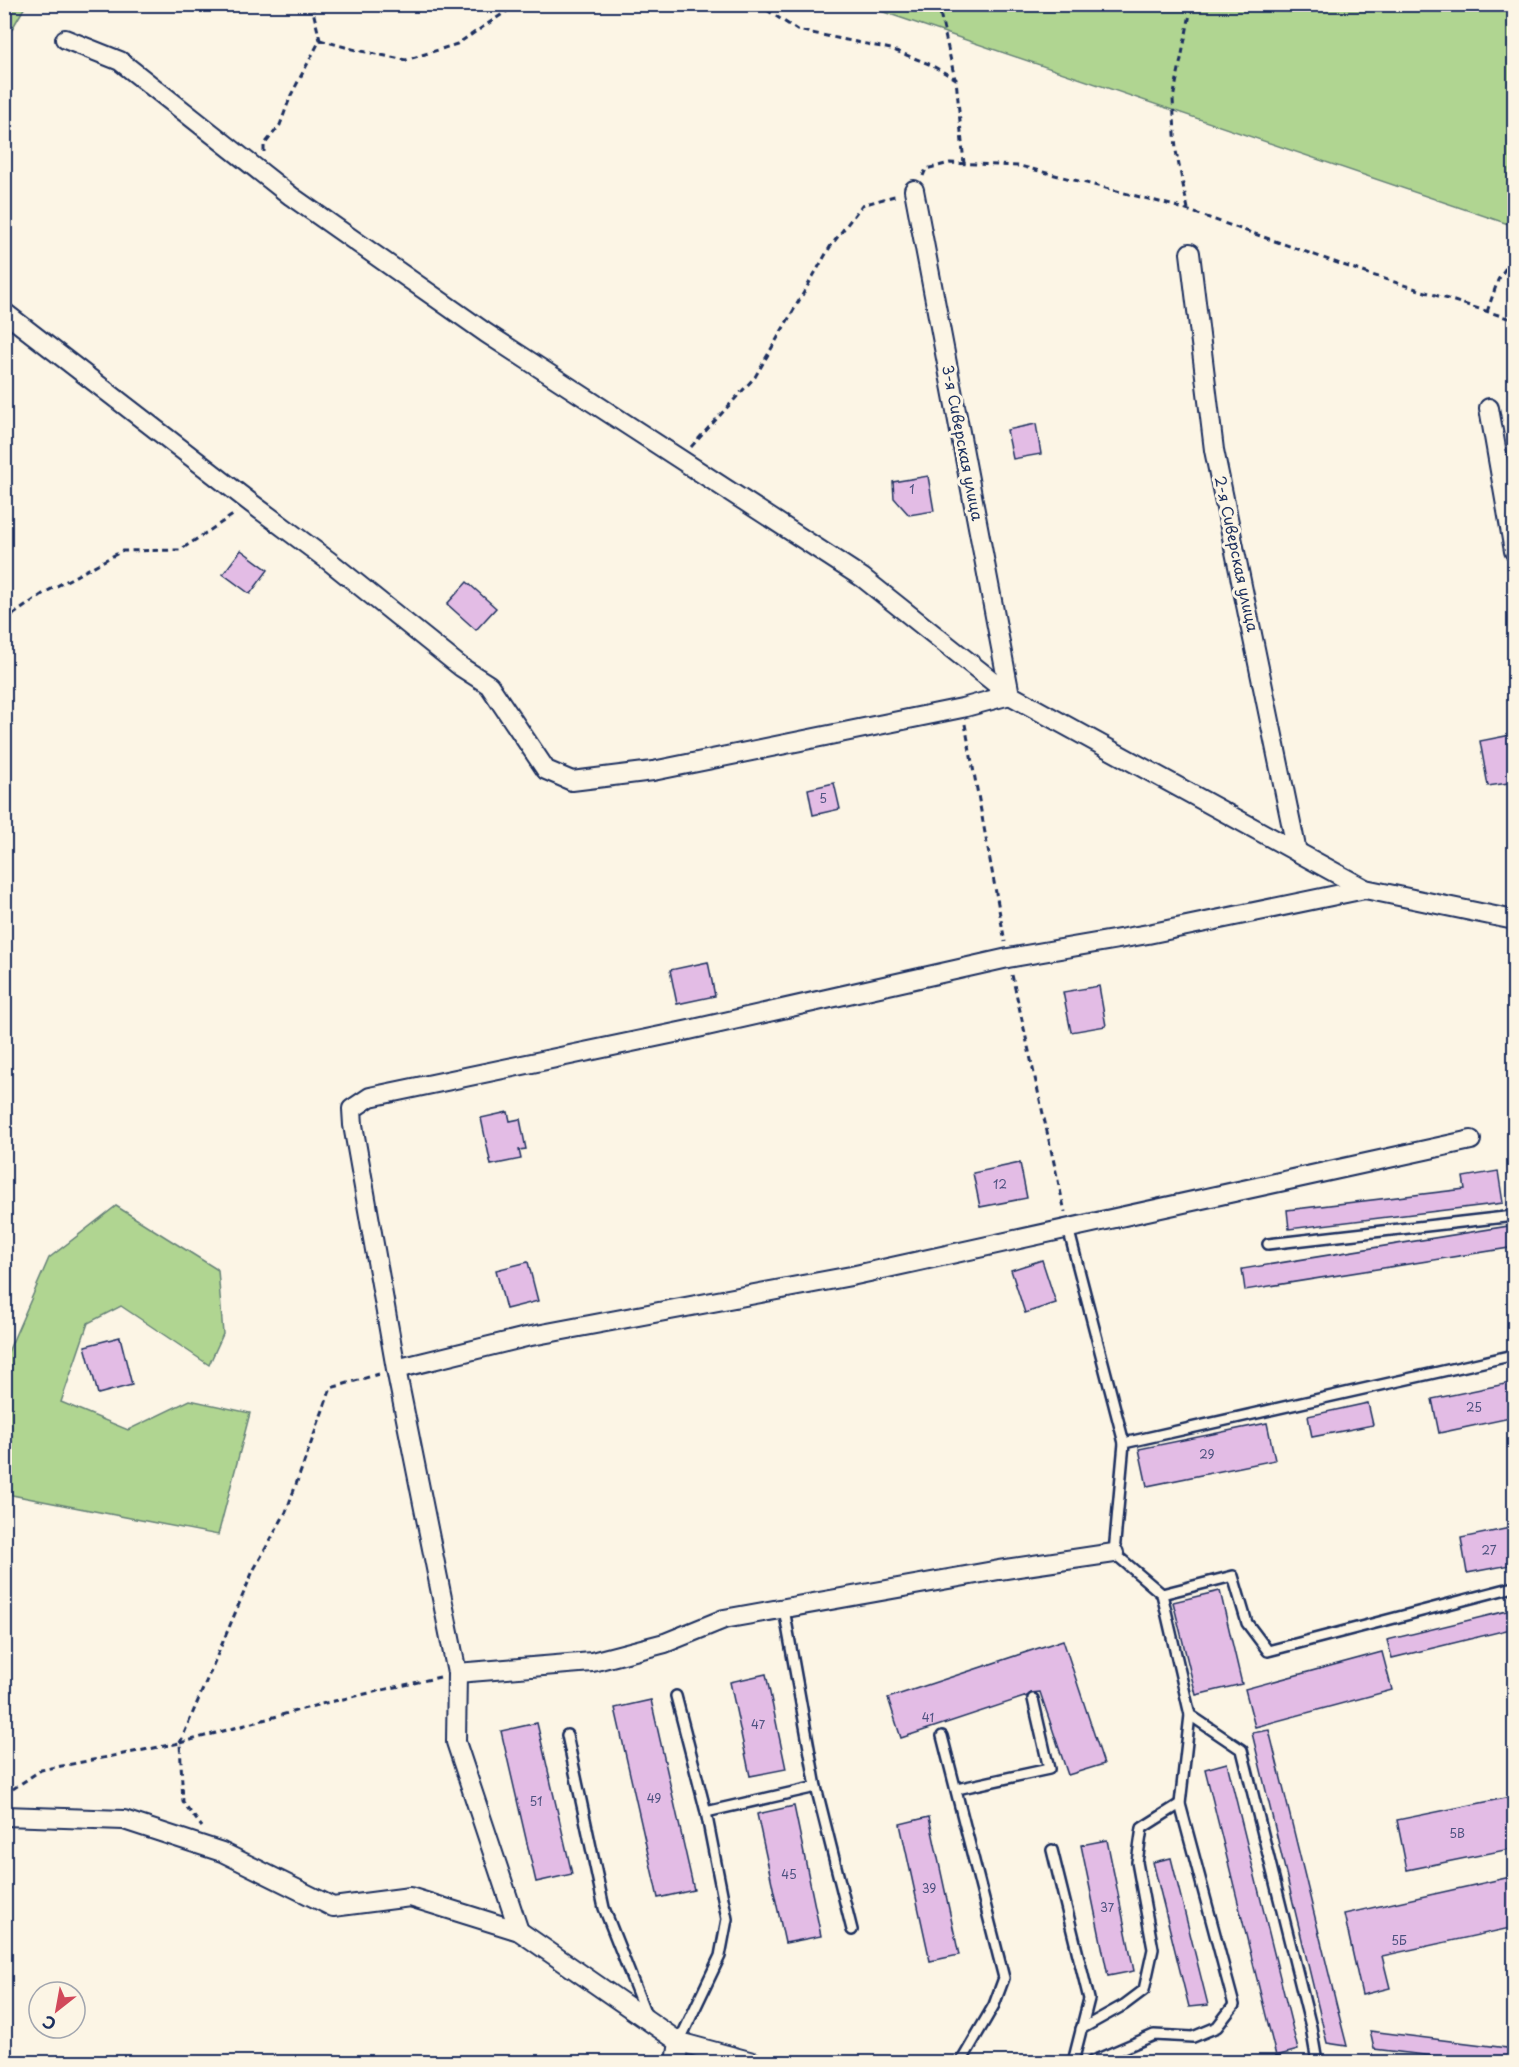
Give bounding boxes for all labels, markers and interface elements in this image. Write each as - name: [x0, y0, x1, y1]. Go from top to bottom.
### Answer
- street label: 3-я Сиверская улица: [937, 363, 990, 523]
- street label: 2-я Сиверская улица: [1210, 474, 1265, 634]
- house number: 1: [909, 480, 915, 498]
- house number: 5: [819, 789, 827, 807]
- house number: 12: [993, 1175, 1007, 1193]
- house number: 25: [1466, 1398, 1482, 1416]
- house number: 29: [1199, 1445, 1215, 1463]
- house number: 27: [1482, 1541, 1497, 1559]
- house number: 41: [922, 1708, 934, 1726]
- house number: 47: [751, 1715, 766, 1733]
- house number: 49: [647, 1789, 661, 1807]
- house number: 51: [530, 1792, 542, 1810]
- house number: 5В: [1449, 1824, 1465, 1842]
- house number: 45: [781, 1865, 797, 1883]
- house number: 39: [922, 1879, 936, 1897]
- house number: 37: [1100, 1898, 1115, 1916]
- house number: 5Б: [1391, 1931, 1407, 1949]
- north arrow: [27, 1980, 87, 2040]
- text: С: [37, 2010, 60, 2037]

